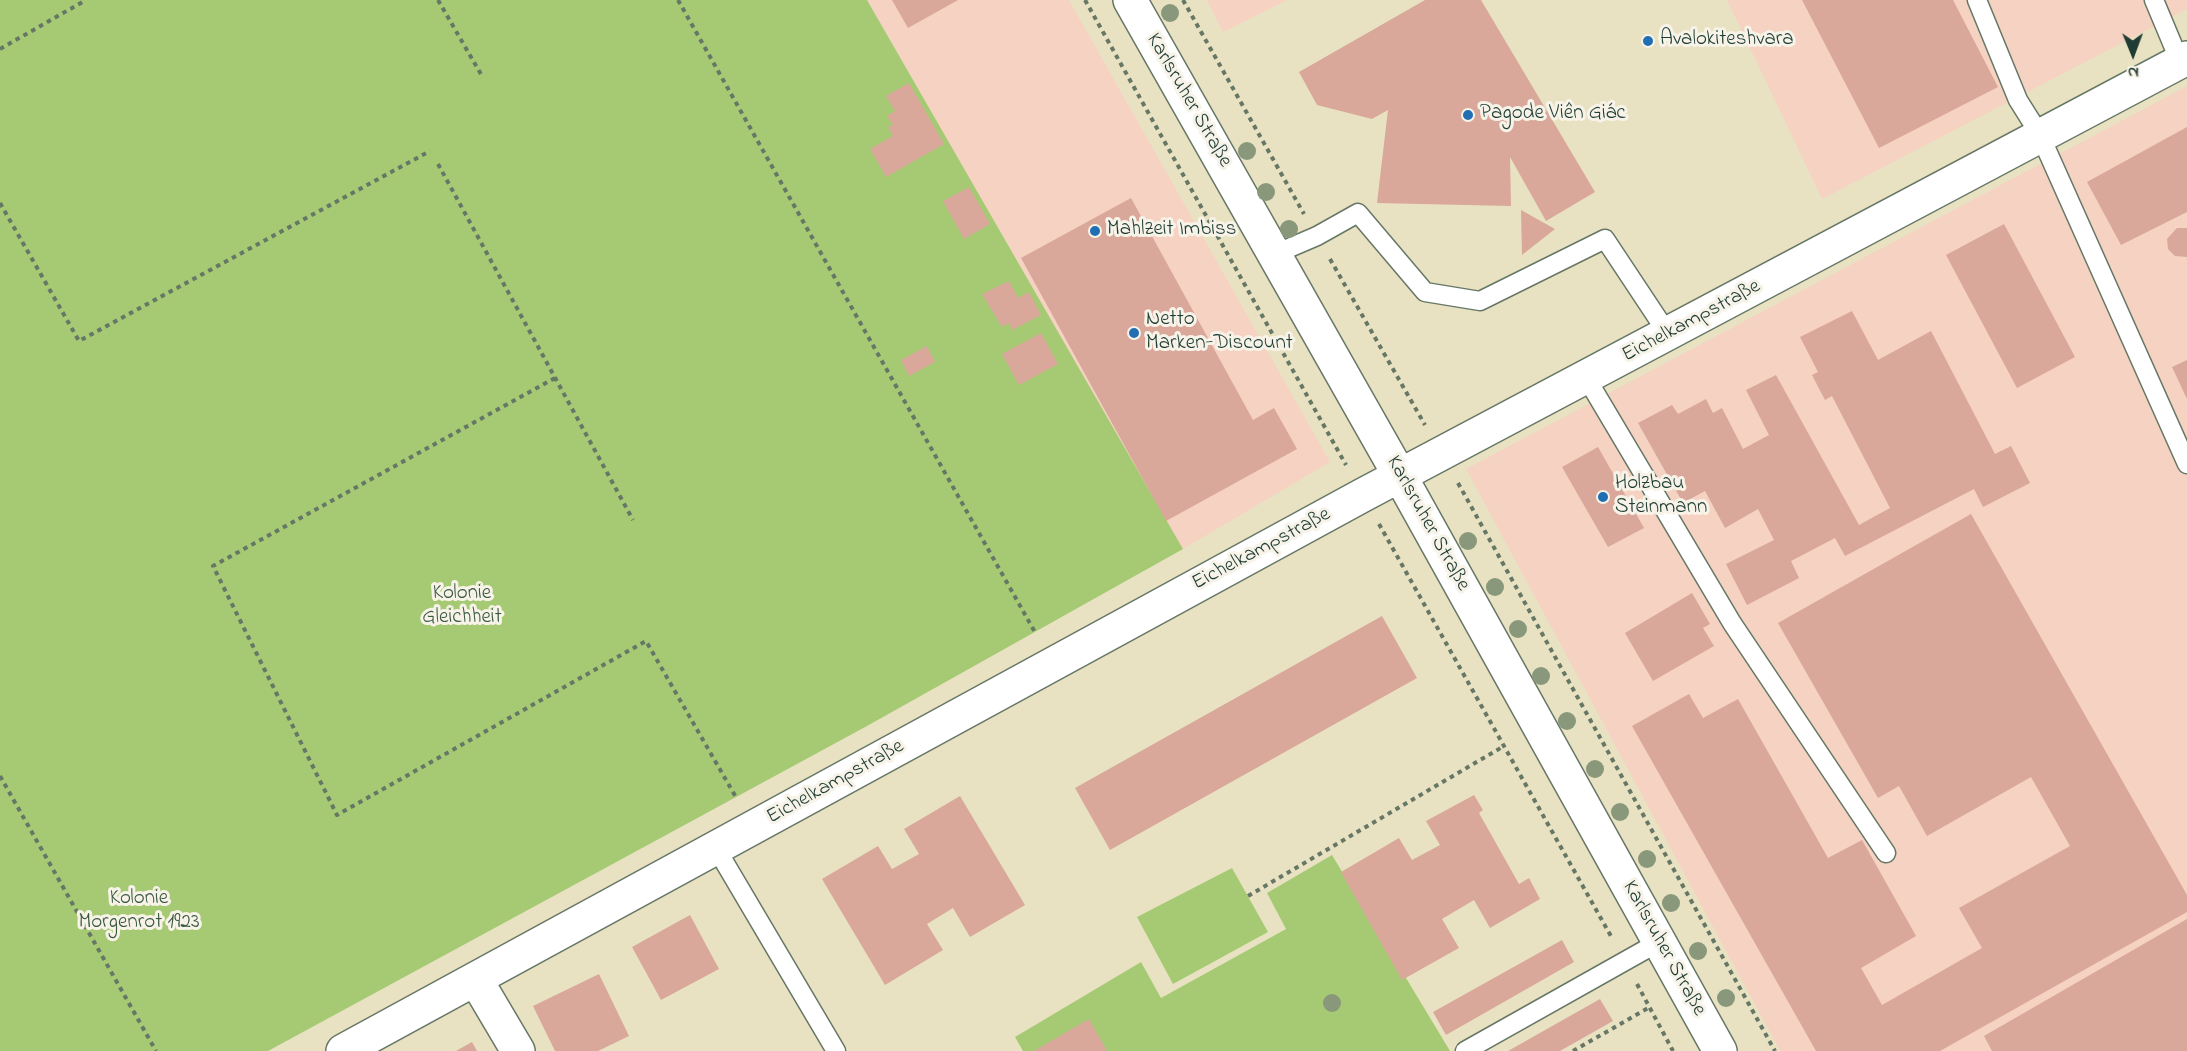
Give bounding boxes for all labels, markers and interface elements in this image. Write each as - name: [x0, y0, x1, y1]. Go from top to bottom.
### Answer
- north arrow: [2103, 24, 2163, 84]
- place label: Avalokiteshvara: [1660, 28, 1794, 54]
- street label: Karlsruher Straße: [1139, 29, 1237, 173]
- marker: Avalokiteshvara: [1641, 34, 1655, 48]
- text: N: [2128, 60, 2139, 84]
- place label: Pagode Viên Giác: [1480, 102, 1626, 128]
- marker: Pagode Viên Giác: [1461, 108, 1475, 122]
- place label: Mahlzeit Imbiss: [1107, 218, 1236, 244]
- marker: Mahlzeit Imbiss: [1088, 224, 1102, 238]
- street label: Eichelkampstraße: [1619, 275, 1765, 369]
- place label: Netto Marken-Discount: [1146, 308, 1293, 358]
- marker: Netto Marken-Discount: [1127, 326, 1141, 340]
- street label: Karlsruher Straße: [1379, 452, 1475, 596]
- place label: Holzbau Steinmann: [1615, 472, 1707, 522]
- marker: Holzbau Steinmann: [1596, 490, 1610, 504]
- street label: Eichelkampstraße: [1189, 503, 1335, 597]
- park label: Kolonie Gleichheit: [422, 582, 502, 632]
- street label: Eichelkampstraße: [763, 735, 909, 831]
- street label: Karlsruher Straße: [1615, 877, 1711, 1021]
- park label: Kolonie Morgenrot 1923: [78, 887, 200, 937]

